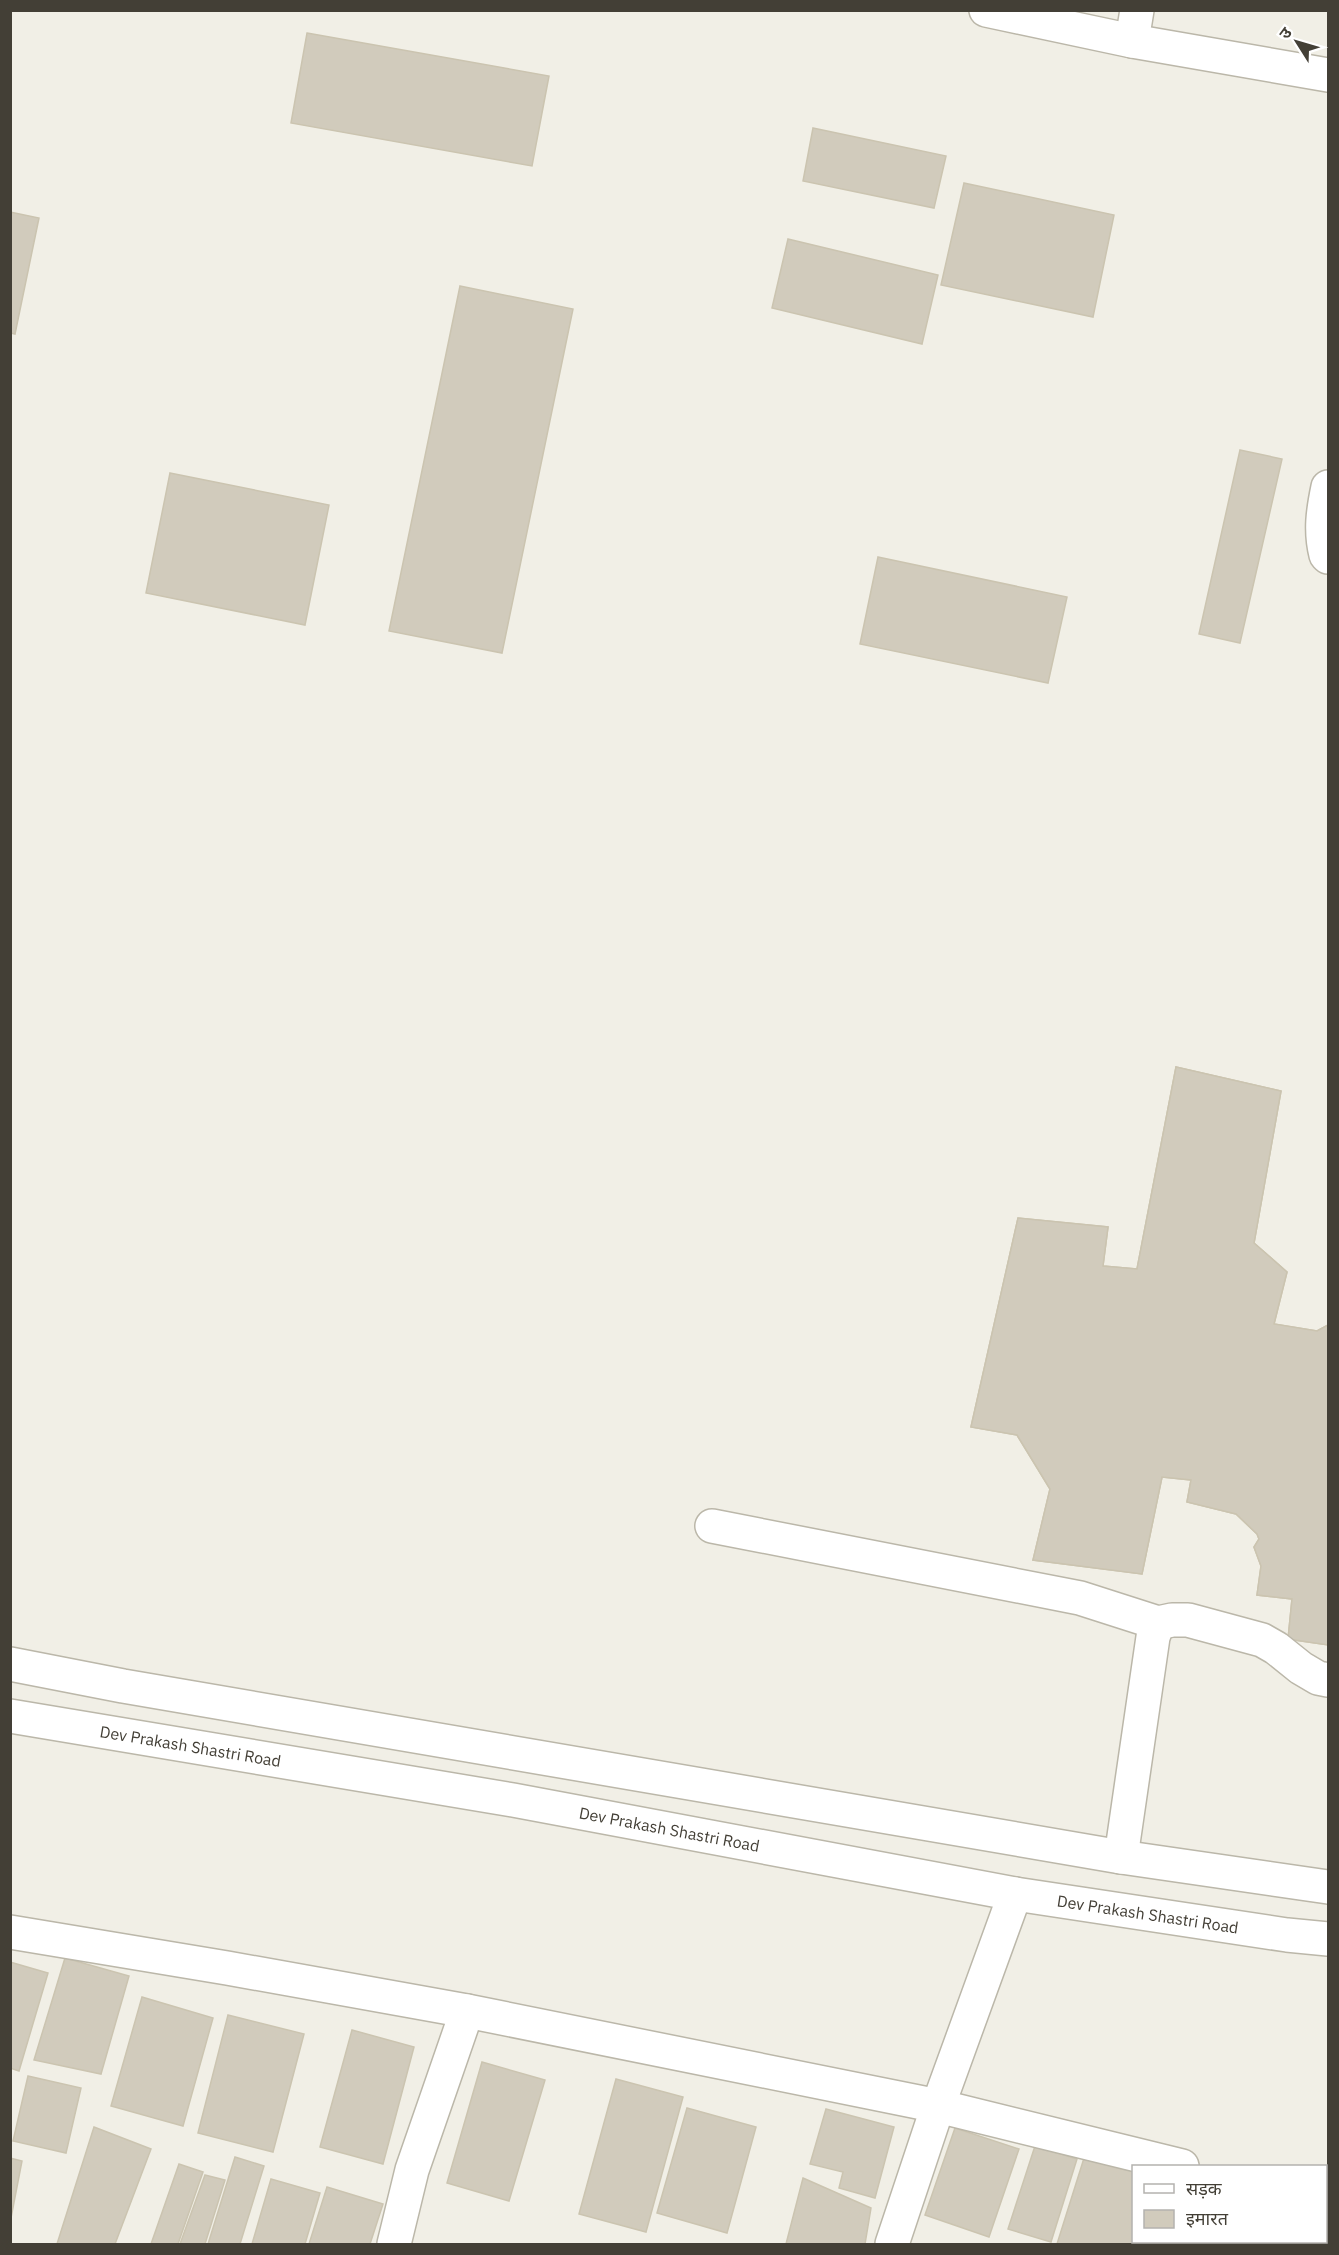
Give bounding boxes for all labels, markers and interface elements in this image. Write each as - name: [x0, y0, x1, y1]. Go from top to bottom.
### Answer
- north arrow: [1267, 12, 1327, 72]
- text: उ: [1274, 23, 1296, 43]
- street label: Dev Prakash Shastri Road: [98, 1721, 283, 1771]
- street label: Dev Prakash Shastri Road: [577, 1803, 761, 1856]
- street label: Dev Prakash Shastri Road: [1056, 1890, 1240, 1938]
- legend: [1132, 2165, 1327, 2243]
- text: सड़क: [1186, 2177, 1223, 2200]
- text: इमारत: [1186, 2207, 1229, 2230]

